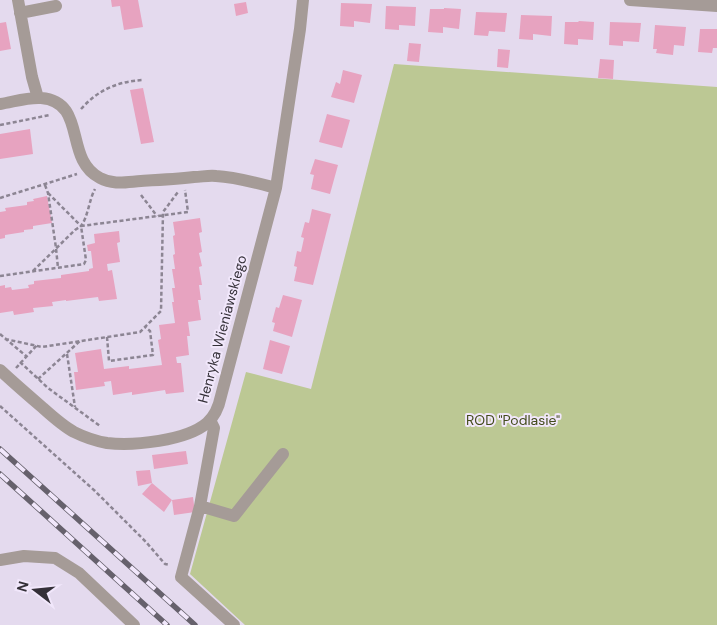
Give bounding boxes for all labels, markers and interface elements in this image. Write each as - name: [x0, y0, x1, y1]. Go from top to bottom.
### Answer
- street label: Henryka Wieniawskiego: [194, 253, 250, 405]
- park label: ROD "Podlasie": [466, 411, 560, 429]
- north arrow: [10, 565, 60, 615]
- text: N: [12, 579, 33, 594]

